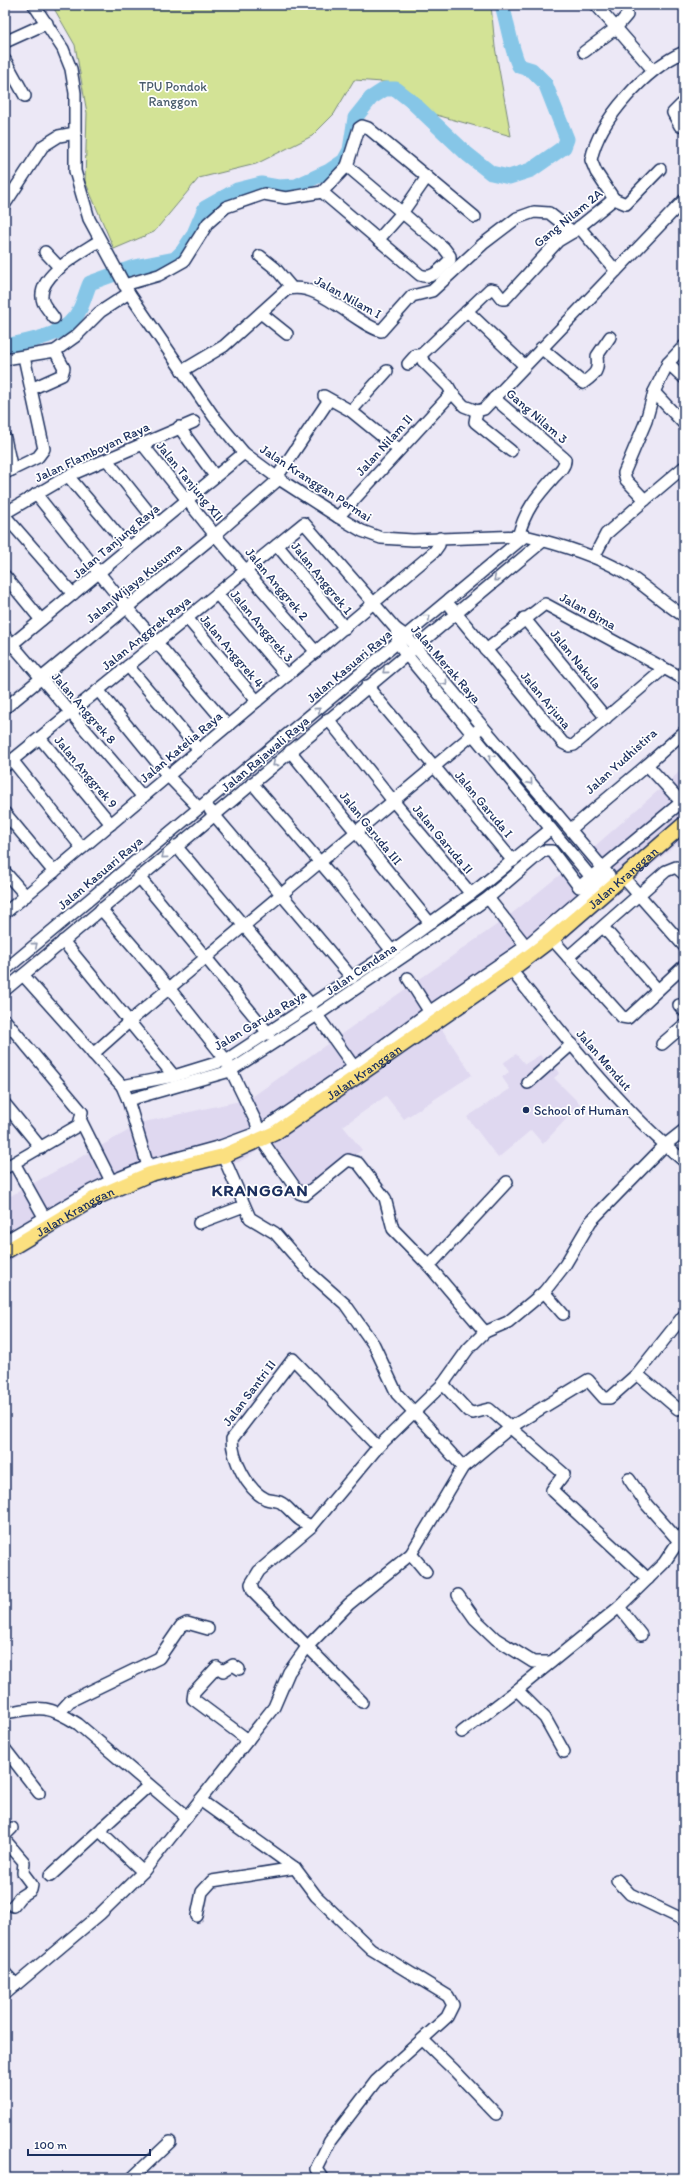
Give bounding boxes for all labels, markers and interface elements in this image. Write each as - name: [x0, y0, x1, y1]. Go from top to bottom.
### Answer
- park label: TPU Pondok Ranggon: [139, 79, 207, 109]
- street label: Gang Nilam 2A: [531, 185, 606, 250]
- street label: Jalan Nilam I: [312, 272, 384, 322]
- street label: Gang Nilam 3: [503, 385, 571, 447]
- street label: Jalan Nilam II: [353, 411, 415, 479]
- street label: Jalan Flamboyan Raya: [32, 419, 152, 485]
- street label: Jalan Tanjung XII: [153, 438, 227, 524]
- street label: Jalan Kranggan Permai: [257, 441, 375, 525]
- street label: Jalan Tanjung Raya: [70, 500, 162, 582]
- street label: Jalan Anggrek 1: [288, 539, 356, 617]
- street label: Jalan Wijaya Kusuma: [83, 540, 185, 626]
- street label: Jalan Anggrek 2: [242, 545, 312, 623]
- one-way arrow: [493, 574, 500, 581]
- street label: Jalan Anggrek 3: [227, 587, 297, 665]
- street label: Jalan Bima: [557, 589, 619, 633]
- street label: Jalan Anggrek Raya: [99, 592, 194, 673]
- street label: Jalan Anggrek 4: [197, 611, 267, 691]
- one-way arrow: [423, 614, 431, 621]
- street label: Jalan Merak Raya: [408, 622, 484, 706]
- street label: Jalan Kasuari Raya: [304, 626, 395, 706]
- street label: Jalan Nakula: [547, 626, 605, 692]
- one-way arrow: [383, 667, 390, 674]
- street label: Jalan Arjuna: [518, 668, 575, 732]
- street label: Jalan Anggrek 8: [49, 669, 119, 747]
- one-way arrow: [440, 678, 447, 686]
- one-way arrow: [313, 707, 321, 714]
- street label: Jalan Katelia Raya: [137, 708, 226, 786]
- street label: Jalan Rajawali Raya: [218, 713, 312, 795]
- street label: Jalan Yudhistira: [582, 725, 660, 797]
- street label: Jalan Anggrek 9: [51, 733, 121, 811]
- one-way arrow: [489, 754, 496, 761]
- one-way arrow: [272, 759, 279, 766]
- street label: Jalan Garuda I: [452, 768, 516, 840]
- one-way arrow: [525, 777, 532, 784]
- street label: Jalan Garuda III: [337, 788, 405, 868]
- street label: Jalan Garuda II: [410, 801, 476, 877]
- street label: Jalan Kasuari Raya: [55, 833, 146, 913]
- street label: Jalan Kranggan: [585, 843, 661, 912]
- one-way arrow: [162, 852, 169, 859]
- street label: Jalan Cendana: [323, 940, 400, 998]
- one-way arrow: [30, 942, 38, 949]
- street label: Jalan Garuda Raya: [211, 986, 309, 1053]
- street label: Jalan Mendut: [573, 1026, 635, 1094]
- street label: Jalan Kranggan: [324, 1040, 405, 1103]
- place label: School of Human: [534, 1103, 629, 1118]
- marker: School of Human: [521, 1105, 531, 1115]
- district label: KRANGGAN: [211, 1180, 309, 1200]
- street label: Jalan Kranggan: [33, 1183, 117, 1239]
- street label: Jalan Santri II: [219, 1357, 279, 1429]
- scale bar: [28, 2131, 150, 2157]
- text: 100 m: [34, 2138, 67, 2152]

